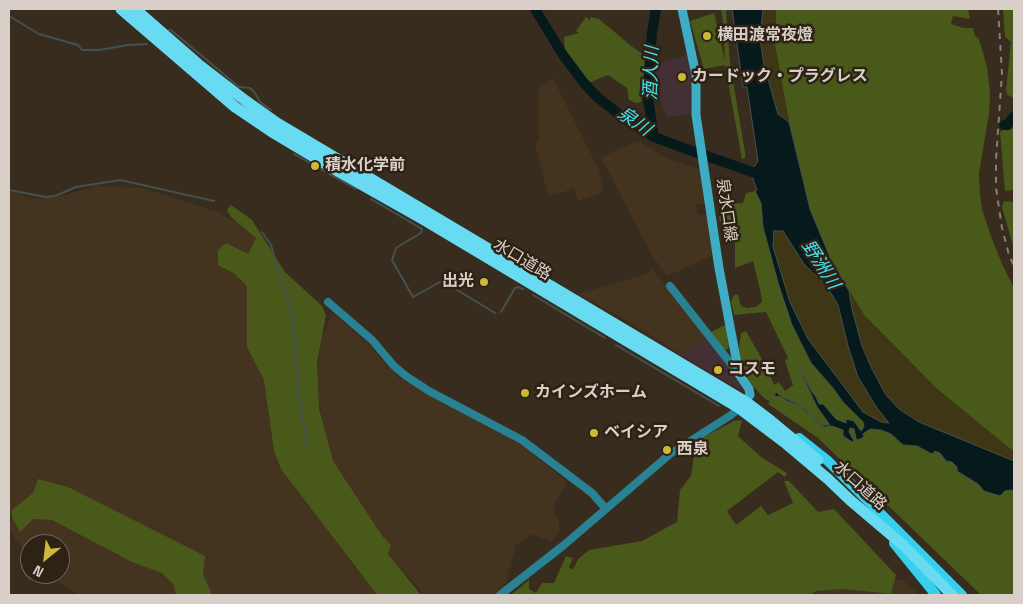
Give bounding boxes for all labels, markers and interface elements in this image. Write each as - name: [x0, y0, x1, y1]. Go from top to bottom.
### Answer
- place label: 横田渡常夜燈: [717, 26, 813, 46]
- marker: 横田渡常夜燈: [701, 30, 713, 42]
- water label: 酒人川: [640, 46, 664, 100]
- place label: カードック・プラグレス: [692, 67, 868, 87]
- marker: カードック・プラグレス: [676, 71, 688, 83]
- water label: 泉川: [613, 103, 655, 141]
- place label: 積水化学前: [325, 156, 405, 176]
- marker: 積水化学前: [309, 160, 321, 172]
- street label: 泉水口線: [712, 177, 740, 243]
- street label: 水口道路: [490, 235, 554, 285]
- water label: 野洲川: [796, 236, 844, 294]
- place label: 出光: [442, 272, 474, 292]
- marker: 出光: [478, 276, 490, 288]
- place label: コスモ: [728, 360, 776, 380]
- marker: コスモ: [712, 364, 724, 376]
- place label: カインズホーム: [535, 383, 647, 403]
- marker: カインズホーム: [519, 387, 531, 399]
- place label: ベイシア: [604, 423, 668, 443]
- marker: ベイシア: [588, 427, 600, 439]
- place label: 西泉: [677, 440, 709, 460]
- marker: 西泉: [661, 444, 673, 456]
- street label: 水口道路: [830, 457, 890, 515]
- north arrow: [20, 534, 70, 584]
- text: N: [30, 561, 47, 581]

